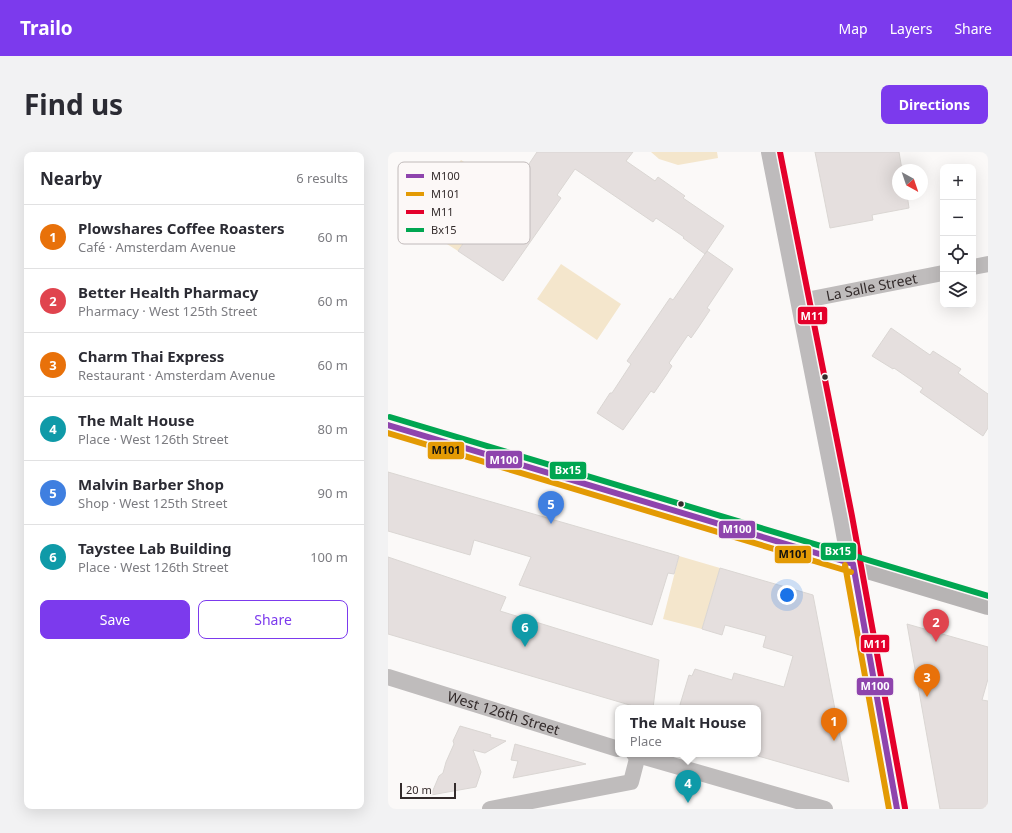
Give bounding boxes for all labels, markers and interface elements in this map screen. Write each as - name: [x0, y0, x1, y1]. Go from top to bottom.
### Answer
- text: Trailo: [20, 15, 73, 41]
- text: Map: [839, 19, 868, 38]
- text: Layers: [890, 19, 932, 38]
- text: Share: [954, 19, 992, 38]
- text: Find us: [24, 85, 123, 123]
- button: Directions: [881, 85, 988, 124]
- legend: [398, 162, 530, 244]
- north arrow: [892, 164, 928, 200]
- map controls: [940, 164, 976, 308]
- button: +: [940, 164, 976, 200]
- text: Nearby: [40, 167, 102, 190]
- text: M100: [431, 168, 460, 183]
- text: 6 results: [296, 169, 348, 187]
- text: M101: [431, 186, 460, 201]
- button: −: [940, 200, 976, 236]
- text: M11: [431, 204, 454, 219]
- text: Plowshares Coffee Roasters: [78, 218, 285, 238]
- text: Bx15: [431, 222, 457, 237]
- text: 1: [49, 228, 57, 246]
- text: 60 m: [318, 228, 348, 246]
- button: locate: [940, 236, 976, 272]
- text: Café · Amsterdam Avenue: [78, 238, 236, 256]
- street label: La Salle Street: [824, 268, 919, 305]
- button: layers: [940, 272, 976, 308]
- text: Better Health Pharmacy: [78, 282, 258, 302]
- text: 2: [49, 292, 57, 310]
- text: 60 m: [318, 292, 348, 310]
- text: Pharmacy · West 125th Street: [78, 302, 257, 320]
- line badge: M11: [797, 306, 828, 325]
- text: M11: [801, 308, 823, 323]
- text: Charm Thai Express: [78, 346, 224, 366]
- text: 3: [49, 356, 57, 374]
- text: 60 m: [318, 356, 348, 374]
- text: Restaurant · Amsterdam Avenue: [78, 366, 275, 384]
- unlabelled marker: [820, 372, 830, 382]
- text: The Malt House: [78, 410, 194, 430]
- text: 4: [49, 420, 57, 438]
- text: 80 m: [318, 420, 348, 438]
- text: Place · West 126th Street: [78, 430, 229, 448]
- line badge: M101: [427, 441, 465, 460]
- text: M101: [431, 442, 461, 457]
- line badge: M100: [485, 450, 523, 469]
- text: M100: [489, 452, 519, 467]
- line badge: Bx15: [549, 461, 587, 480]
- text: Bx15: [555, 462, 581, 477]
- text: Malvin Barber Shop: [78, 474, 224, 494]
- text: 5: [49, 484, 57, 502]
- text: 90 m: [318, 484, 348, 502]
- pin: 5: [538, 491, 564, 524]
- text: Shop · West 125th Street: [78, 494, 227, 512]
- unlabelled marker: [676, 499, 686, 509]
- line badge: M100: [718, 520, 756, 539]
- text: M100: [722, 521, 752, 536]
- text: Taystee Lab Building: [78, 538, 231, 558]
- line badge: Bx15: [820, 542, 857, 561]
- text: Bx15: [825, 543, 851, 558]
- line badge: M101: [774, 545, 812, 564]
- text: M101: [778, 546, 808, 561]
- text: 6: [49, 548, 57, 566]
- text: 100 m: [310, 548, 348, 566]
- text: Place · West 126th Street: [78, 558, 229, 576]
- your location: [777, 585, 797, 605]
- button: Save: [40, 600, 190, 639]
- button: Share: [198, 600, 348, 639]
- pin: 2: [923, 609, 949, 642]
- pin: 6: [512, 614, 538, 647]
- line badge: M11: [860, 634, 890, 653]
- text: M11: [864, 636, 886, 651]
- pin: 3: [914, 664, 940, 697]
- line badge: M100: [856, 677, 894, 696]
- text: M100: [860, 678, 890, 693]
- street label: West 126th Street: [445, 686, 562, 739]
- popup: [615, 705, 761, 757]
- pin: 1: [821, 708, 847, 741]
- text: The Malt House: [630, 712, 746, 732]
- text: Place: [630, 732, 662, 750]
- pin: 4: [675, 770, 701, 803]
- scale bar: [400, 781, 456, 800]
- text: 20 m: [406, 782, 432, 797]

